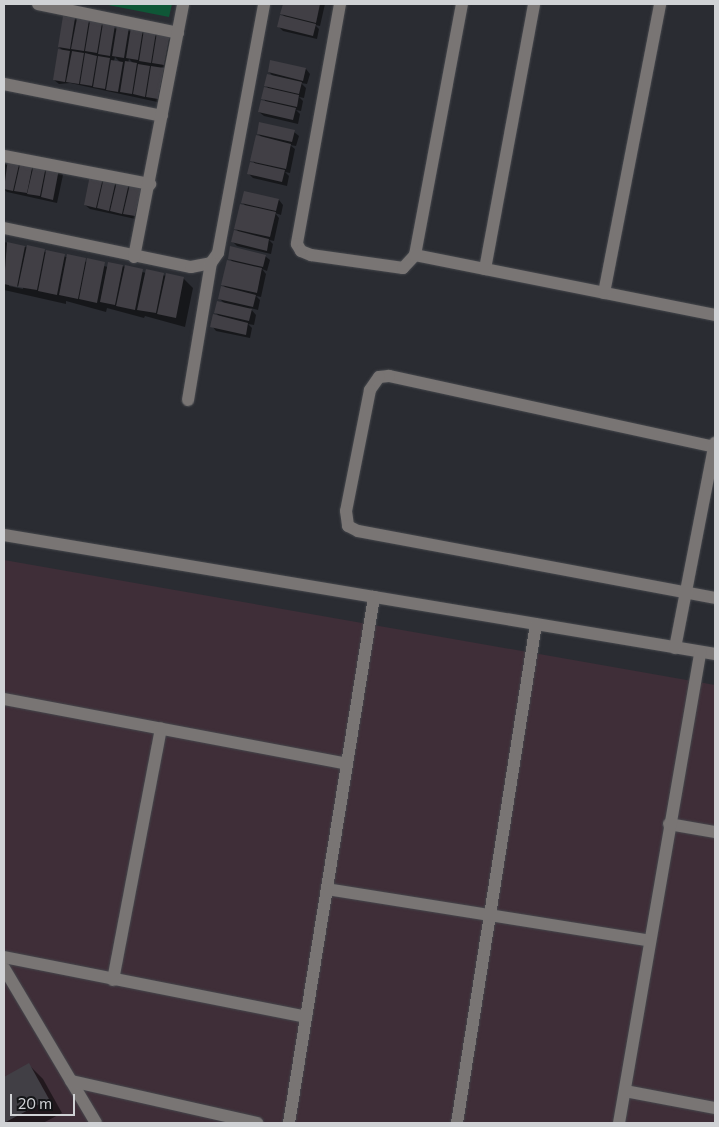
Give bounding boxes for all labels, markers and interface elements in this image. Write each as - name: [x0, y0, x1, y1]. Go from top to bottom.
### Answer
- scale bar: [12, 1084, 78, 1116]
- text: 20 m: [18, 1094, 52, 1112]

